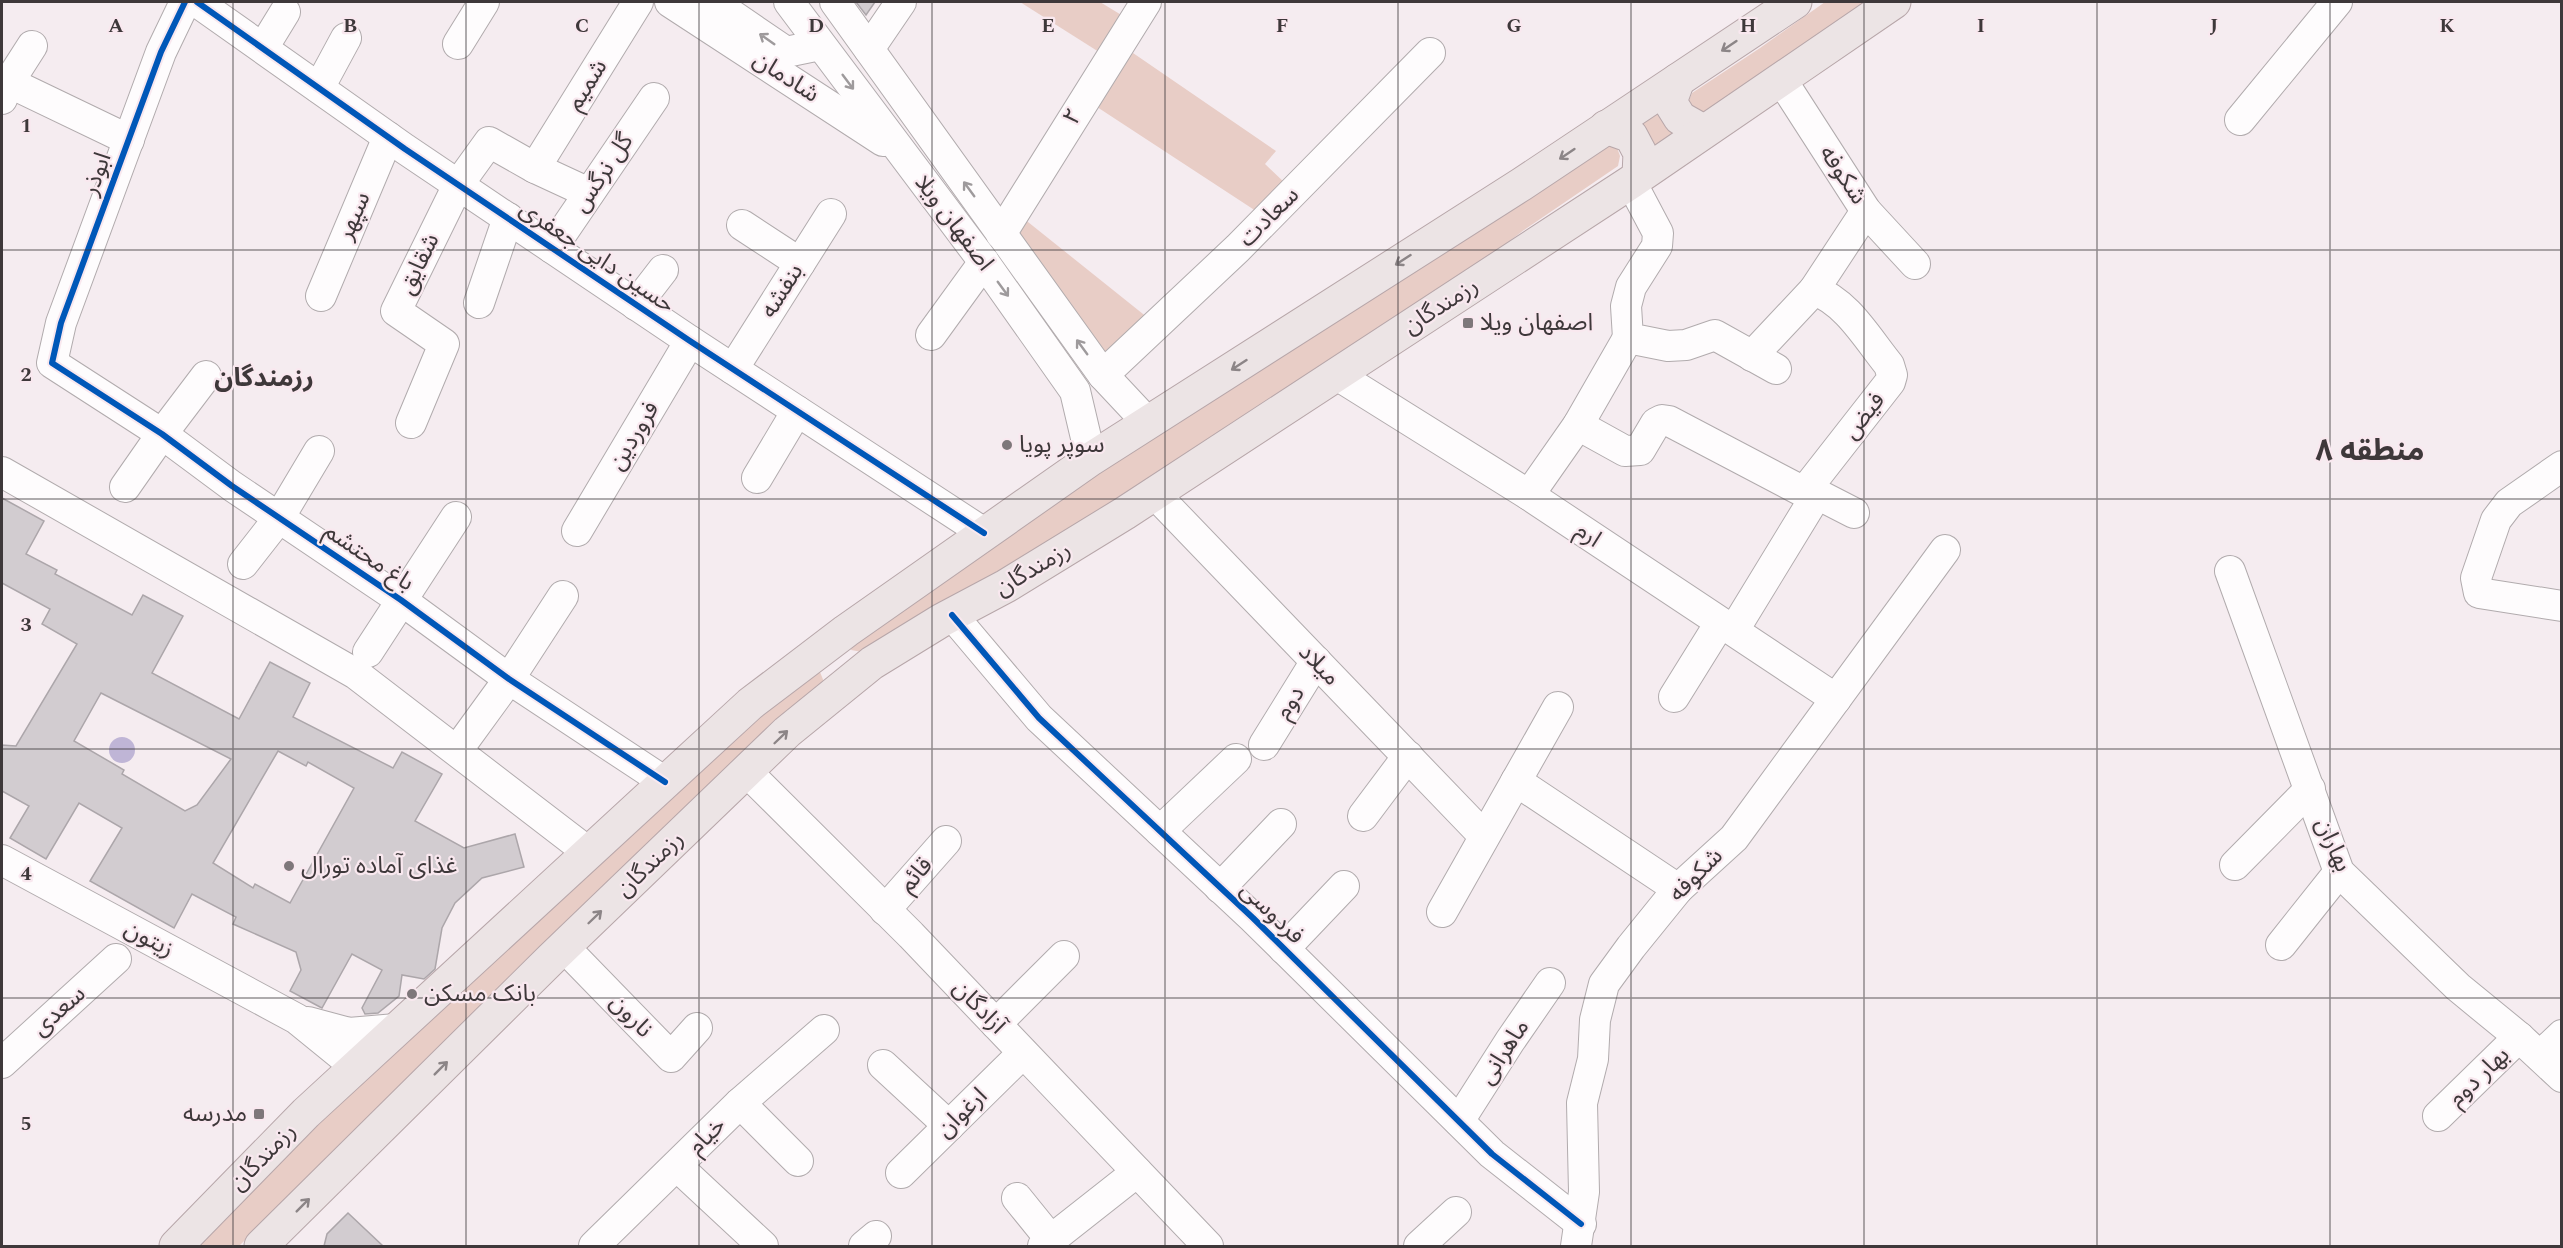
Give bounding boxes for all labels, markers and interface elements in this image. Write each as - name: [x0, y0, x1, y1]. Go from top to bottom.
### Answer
- text: A: [108, 11, 124, 41]
- text: B: [343, 11, 357, 41]
- text: C: [575, 11, 589, 41]
- text: D: [808, 11, 824, 41]
- text: E: [1041, 11, 1055, 41]
- text: F: [1276, 11, 1288, 41]
- text: G: [1506, 11, 1522, 41]
- text: H: [1740, 11, 1756, 41]
- text: I: [1977, 11, 1985, 41]
- text: J: [2210, 11, 2218, 41]
- text: K: [2439, 11, 2455, 41]
- one-way arrow: [759, 33, 775, 45]
- one-way arrow: [1721, 40, 1738, 52]
- street label: شادمان: [745, 42, 827, 112]
- street label: شمیم: [557, 52, 617, 118]
- one-way arrow: [842, 74, 855, 90]
- street label: ۲: [1054, 102, 1092, 132]
- text: 1: [20, 111, 32, 141]
- street label: گل نرگس: [563, 125, 643, 220]
- street label: شکوفه: [1810, 138, 1876, 212]
- street label: ابوذر: [72, 147, 121, 202]
- one-way arrow: [1559, 148, 1576, 160]
- street label: اصفهان ویلا: [906, 167, 1002, 279]
- street label: سعادت: [1230, 178, 1308, 256]
- one-way arrow: [963, 181, 975, 197]
- street label: سپهر: [327, 186, 380, 247]
- street label: حسین دایی جعفری: [512, 191, 682, 323]
- street label: شقایق: [389, 227, 449, 301]
- one-way arrow: [1395, 254, 1412, 266]
- street label: بنفشه: [751, 257, 813, 325]
- street label: رزمندگان: [1396, 268, 1486, 344]
- one-way arrow: [997, 280, 1009, 297]
- place label: اصفهان ویلا: [1480, 305, 1593, 341]
- marker: اصفهان ویلا: [1461, 316, 1475, 330]
- one-way arrow: [1076, 340, 1089, 356]
- district label: رزمندگان: [214, 358, 314, 398]
- one-way arrow: [1231, 359, 1248, 371]
- text: 2: [20, 360, 32, 390]
- street label: فیض: [1834, 384, 1894, 448]
- street label: فروردین: [599, 394, 669, 478]
- place label: سوپر پویا: [1019, 427, 1105, 463]
- district label: منطقه ۸: [2315, 428, 2425, 474]
- marker: سوپر پویا: [1000, 438, 1014, 452]
- street label: باغ محتشم: [317, 513, 421, 601]
- street label: ارم: [1567, 513, 1609, 557]
- street label: رزمندگان: [988, 532, 1078, 606]
- text: 3: [20, 610, 32, 640]
- street label: میلاد: [1290, 635, 1348, 695]
- street label: دوم: [1266, 679, 1314, 727]
- one-way arrow: [773, 730, 788, 744]
- street label: بهاران: [2305, 812, 2361, 878]
- street label: رزمندگان: [607, 822, 693, 906]
- street label: شکوفه: [1660, 839, 1732, 911]
- place label: غذای آماده تورال: [301, 848, 457, 884]
- street label: قائم: [890, 849, 942, 901]
- text: 4: [20, 859, 32, 889]
- marker: غذای آماده تورال: [282, 859, 296, 873]
- street label: فردوسی: [1231, 873, 1313, 953]
- one-way arrow: [588, 909, 603, 924]
- street label: زیتون: [118, 911, 180, 967]
- street label: آزادگان: [944, 971, 1015, 1043]
- place label: بانک مسکن: [424, 976, 536, 1012]
- street label: سعدی: [24, 977, 94, 1045]
- street label: نارون: [601, 986, 661, 1046]
- marker: بانک مسکن: [405, 987, 419, 1001]
- street label: ماهرانی: [1469, 1012, 1539, 1092]
- street label: بهار دوم: [2440, 1038, 2518, 1116]
- one-way arrow: [434, 1060, 449, 1075]
- street label: ارغوان: [928, 1079, 996, 1147]
- place label: مدرسه: [183, 1096, 247, 1132]
- marker: مدرسه: [252, 1107, 266, 1121]
- text: 5: [20, 1109, 32, 1139]
- street label: خیام: [680, 1109, 734, 1163]
- street label: رزمندگان: [221, 1114, 305, 1200]
- one-way arrow: [295, 1198, 310, 1213]

